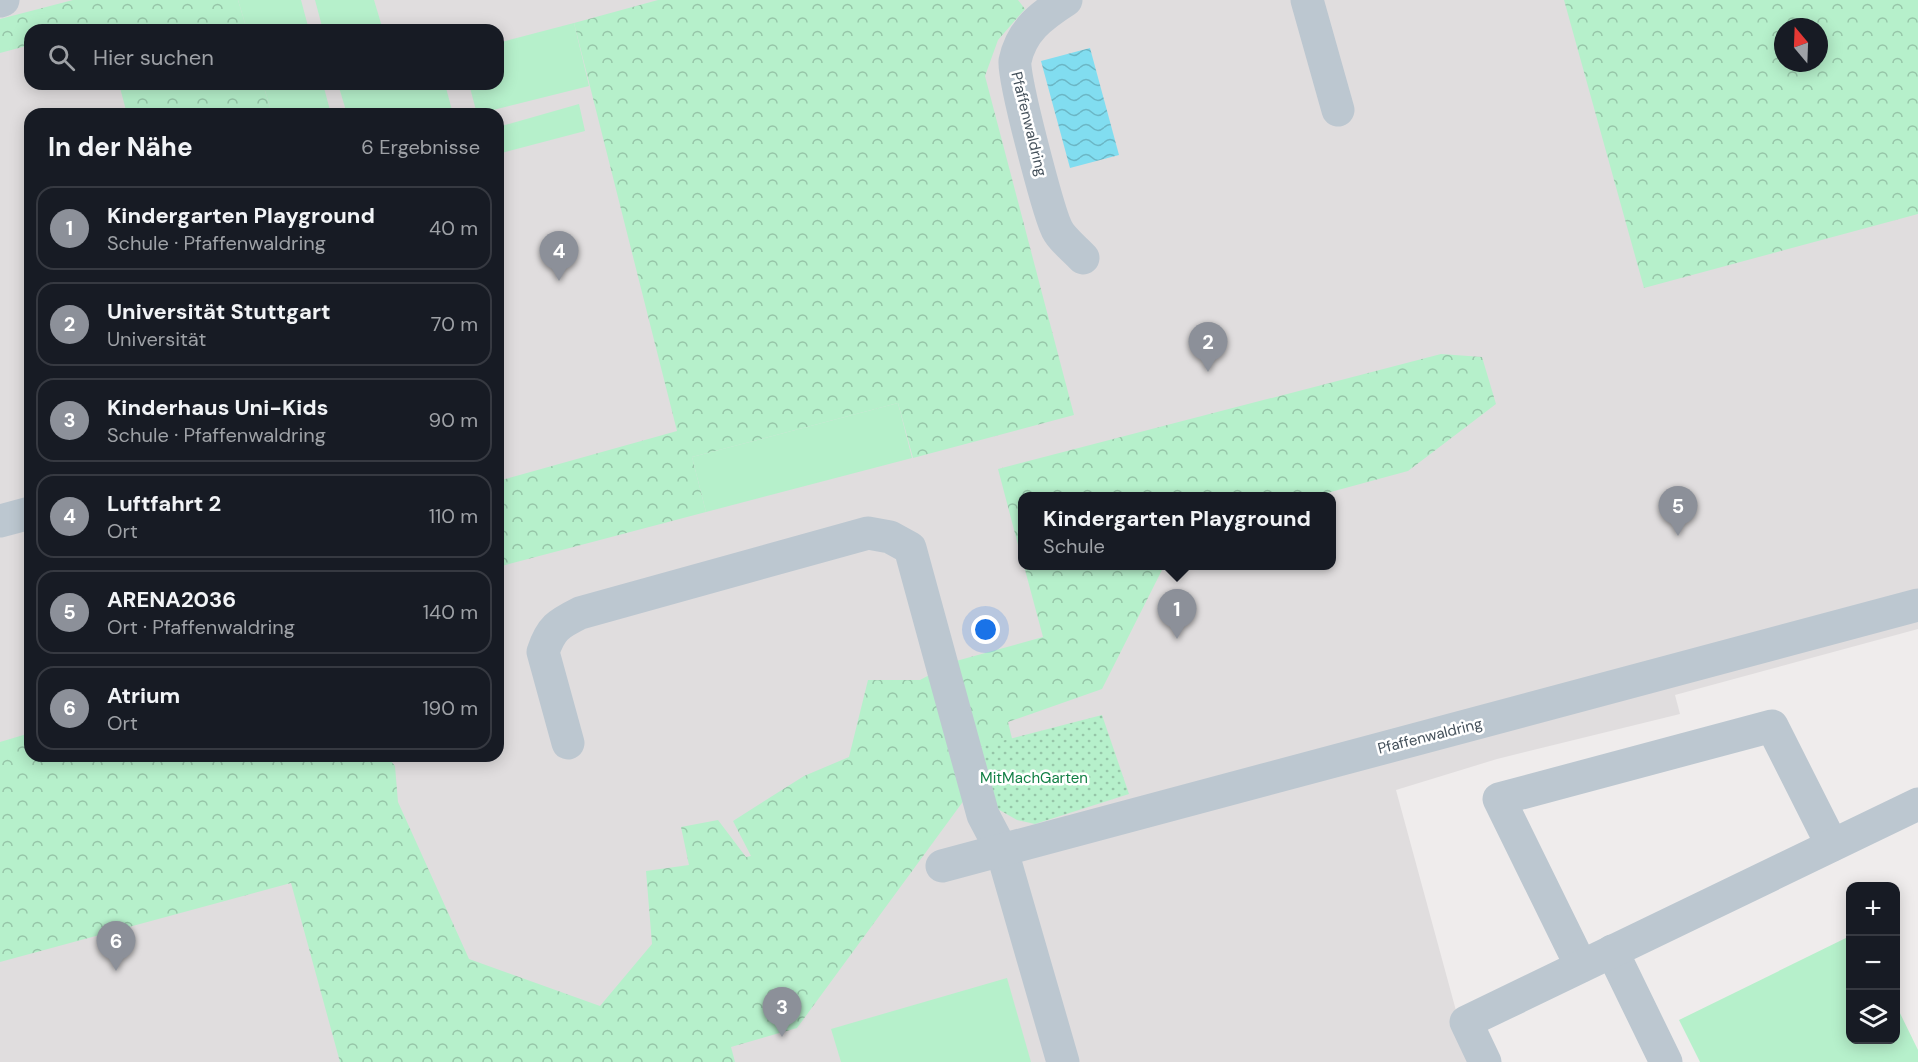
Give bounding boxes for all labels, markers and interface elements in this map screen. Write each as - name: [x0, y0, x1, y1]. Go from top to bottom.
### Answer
- north arrow: [1774, 18, 1828, 72]
- search box: [24, 24, 504, 90]
- icon: search: [45, 41, 78, 74]
- text: Hier suchen: [93, 43, 214, 72]
- street label: Pfaffenwaldring: [1006, 70, 1052, 178]
- text: In der Nähe: [48, 130, 193, 164]
- text: 6 Ergebnisse: [361, 134, 480, 160]
- text: Kindergarten Playground: [107, 201, 375, 230]
- text: 1: [66, 215, 73, 241]
- text: 40 m: [429, 215, 478, 241]
- text: Schule · Pfaffenwaldring: [107, 230, 326, 256]
- pin: 4: [540, 232, 578, 281]
- text: Universität Stuttgart: [107, 297, 331, 326]
- text: 2: [64, 311, 75, 337]
- text: 70 m: [431, 311, 478, 337]
- pin: 2: [1188, 322, 1228, 372]
- text: Universität: [107, 326, 206, 352]
- text: Kinderhaus Uni-Kids: [107, 393, 328, 422]
- text: 3: [63, 407, 76, 433]
- text: 90 m: [429, 407, 478, 433]
- text: Schule · Pfaffenwaldring: [107, 422, 326, 448]
- pin: 5: [1658, 486, 1698, 536]
- text: Luftfahrt 2: [107, 489, 221, 518]
- popup: [1018, 492, 1336, 570]
- text: 4: [63, 503, 76, 529]
- text: 110 m: [429, 503, 478, 529]
- text: Kindergarten Playground: [1043, 504, 1311, 533]
- text: Ort: [107, 518, 138, 544]
- text: Schule: [1043, 533, 1105, 559]
- text: ARENA2036: [107, 585, 236, 614]
- pin: 1: [1158, 590, 1196, 639]
- text: 5: [63, 599, 76, 625]
- text: 140 m: [423, 599, 478, 625]
- text: Ort · Pfaffenwaldring: [107, 614, 295, 640]
- your location: [971, 615, 1000, 644]
- text: Atrium: [107, 681, 180, 710]
- text: 6: [63, 695, 76, 721]
- text: 190 m: [422, 695, 478, 721]
- text: Ort: [107, 710, 138, 736]
- street label: Pfaffenwaldring: [1376, 713, 1484, 759]
- park label: MitMachGarten: [980, 768, 1088, 788]
- map controls: [1846, 882, 1900, 1044]
- button: +: [1846, 882, 1900, 936]
- pin: 6: [96, 922, 136, 971]
- button: −: [1846, 936, 1900, 990]
- pin: 3: [762, 988, 802, 1037]
- button: layers: [1846, 990, 1900, 1044]

